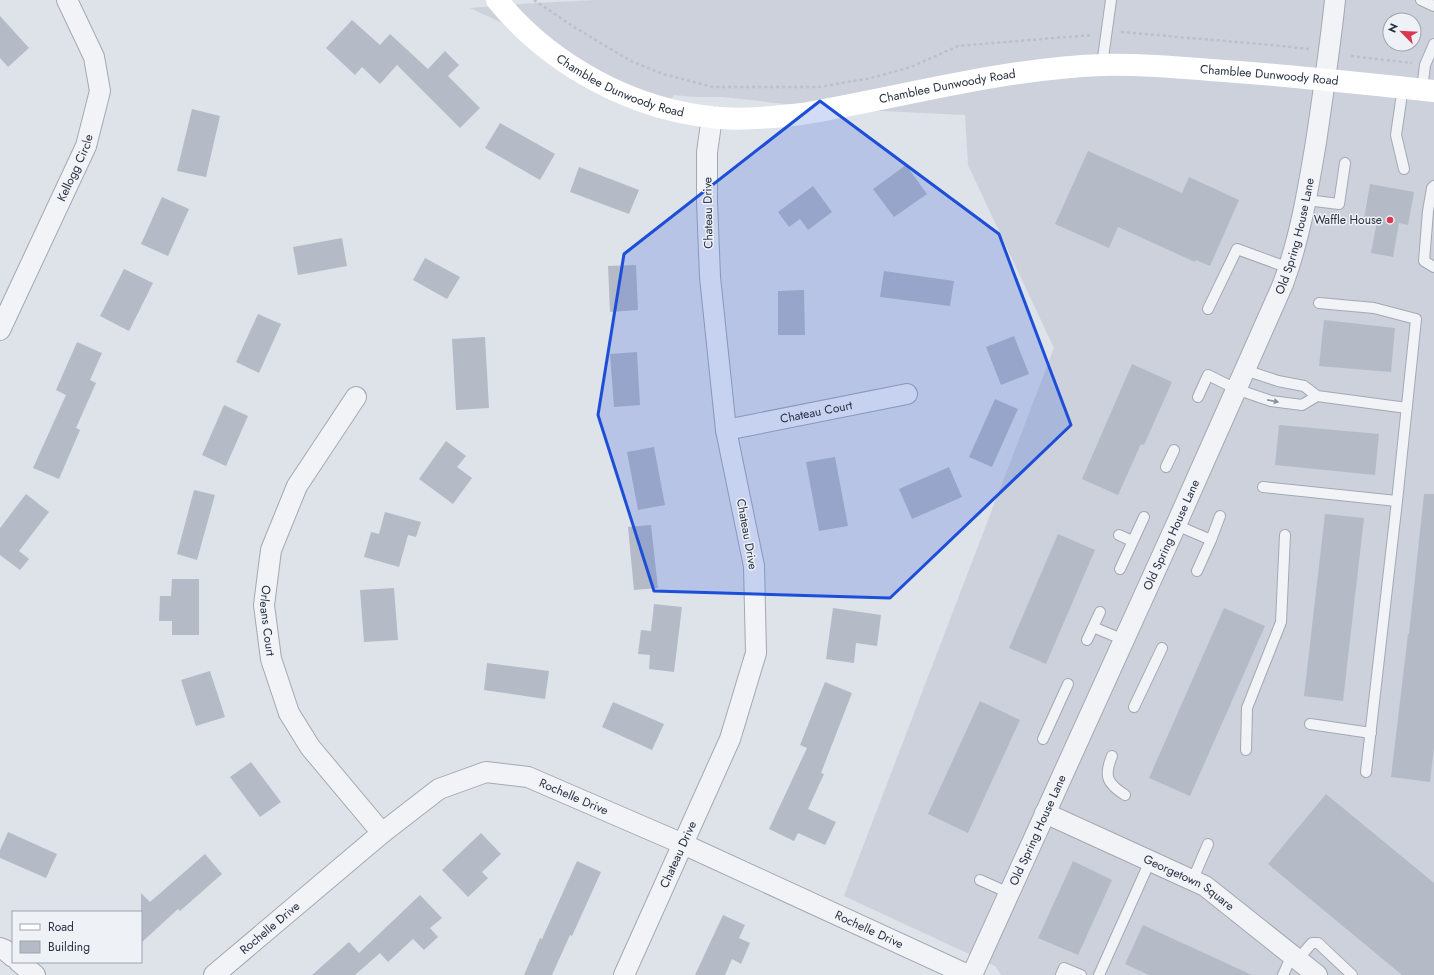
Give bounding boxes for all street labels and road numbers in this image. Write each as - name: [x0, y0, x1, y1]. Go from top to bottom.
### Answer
- street label: Chamblee Dunwoody Road: [553, 50, 686, 122]
- street label: Chamblee Dunwoody Road: [1199, 60, 1339, 90]
- street label: Chamblee Dunwoody Road: [877, 65, 1017, 108]
- street label: Kellogg Circle: [52, 132, 98, 204]
- street label: Chateau Drive: [698, 177, 718, 249]
- street label: Old Spring House Lane: [1270, 177, 1319, 297]
- street label: Chateau Court: [779, 396, 854, 428]
- street label: Old Spring House Lane: [1138, 477, 1204, 593]
- street label: Chateau Drive: [732, 497, 762, 571]
- street label: Orleans Court: [255, 584, 280, 657]
- street label: Old Spring House Lane: [1005, 772, 1071, 889]
- street label: Rochelle Drive: [536, 774, 611, 820]
- street label: Chateau Drive: [655, 818, 701, 891]
- street label: Georgetown Square: [1140, 850, 1238, 915]
- street label: Rochelle Drive: [236, 897, 304, 959]
- street label: Rochelle Drive: [832, 906, 906, 953]

